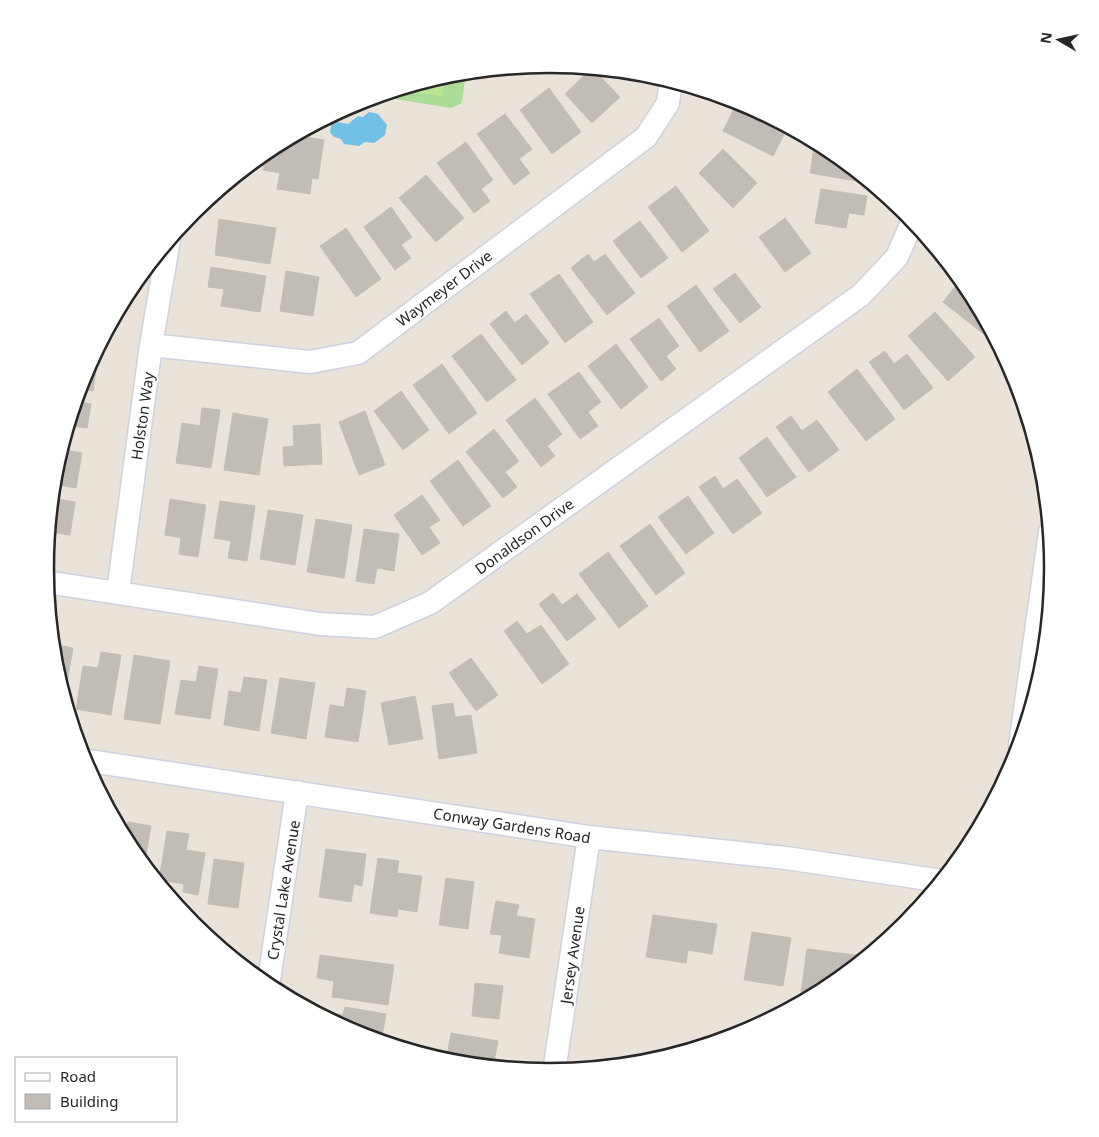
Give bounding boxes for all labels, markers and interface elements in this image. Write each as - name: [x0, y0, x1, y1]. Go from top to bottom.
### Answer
- north arrow: [1034, 15, 1084, 65]
- text: N: [1035, 31, 1056, 45]
- street label: Waymeyer Drive: [392, 245, 496, 331]
- street label: Holston Way: [126, 370, 158, 461]
- street label: Donaldson Drive: [471, 493, 577, 579]
- street label: Conway Gardens Road: [432, 803, 592, 847]
- street label: Crystal Lake Avenue: [262, 819, 304, 961]
- street label: Jersey Avenue: [555, 905, 589, 1007]
- legend: [15, 1057, 178, 1122]
- text: Road: [60, 1066, 96, 1086]
- text: Building: [60, 1091, 118, 1111]

